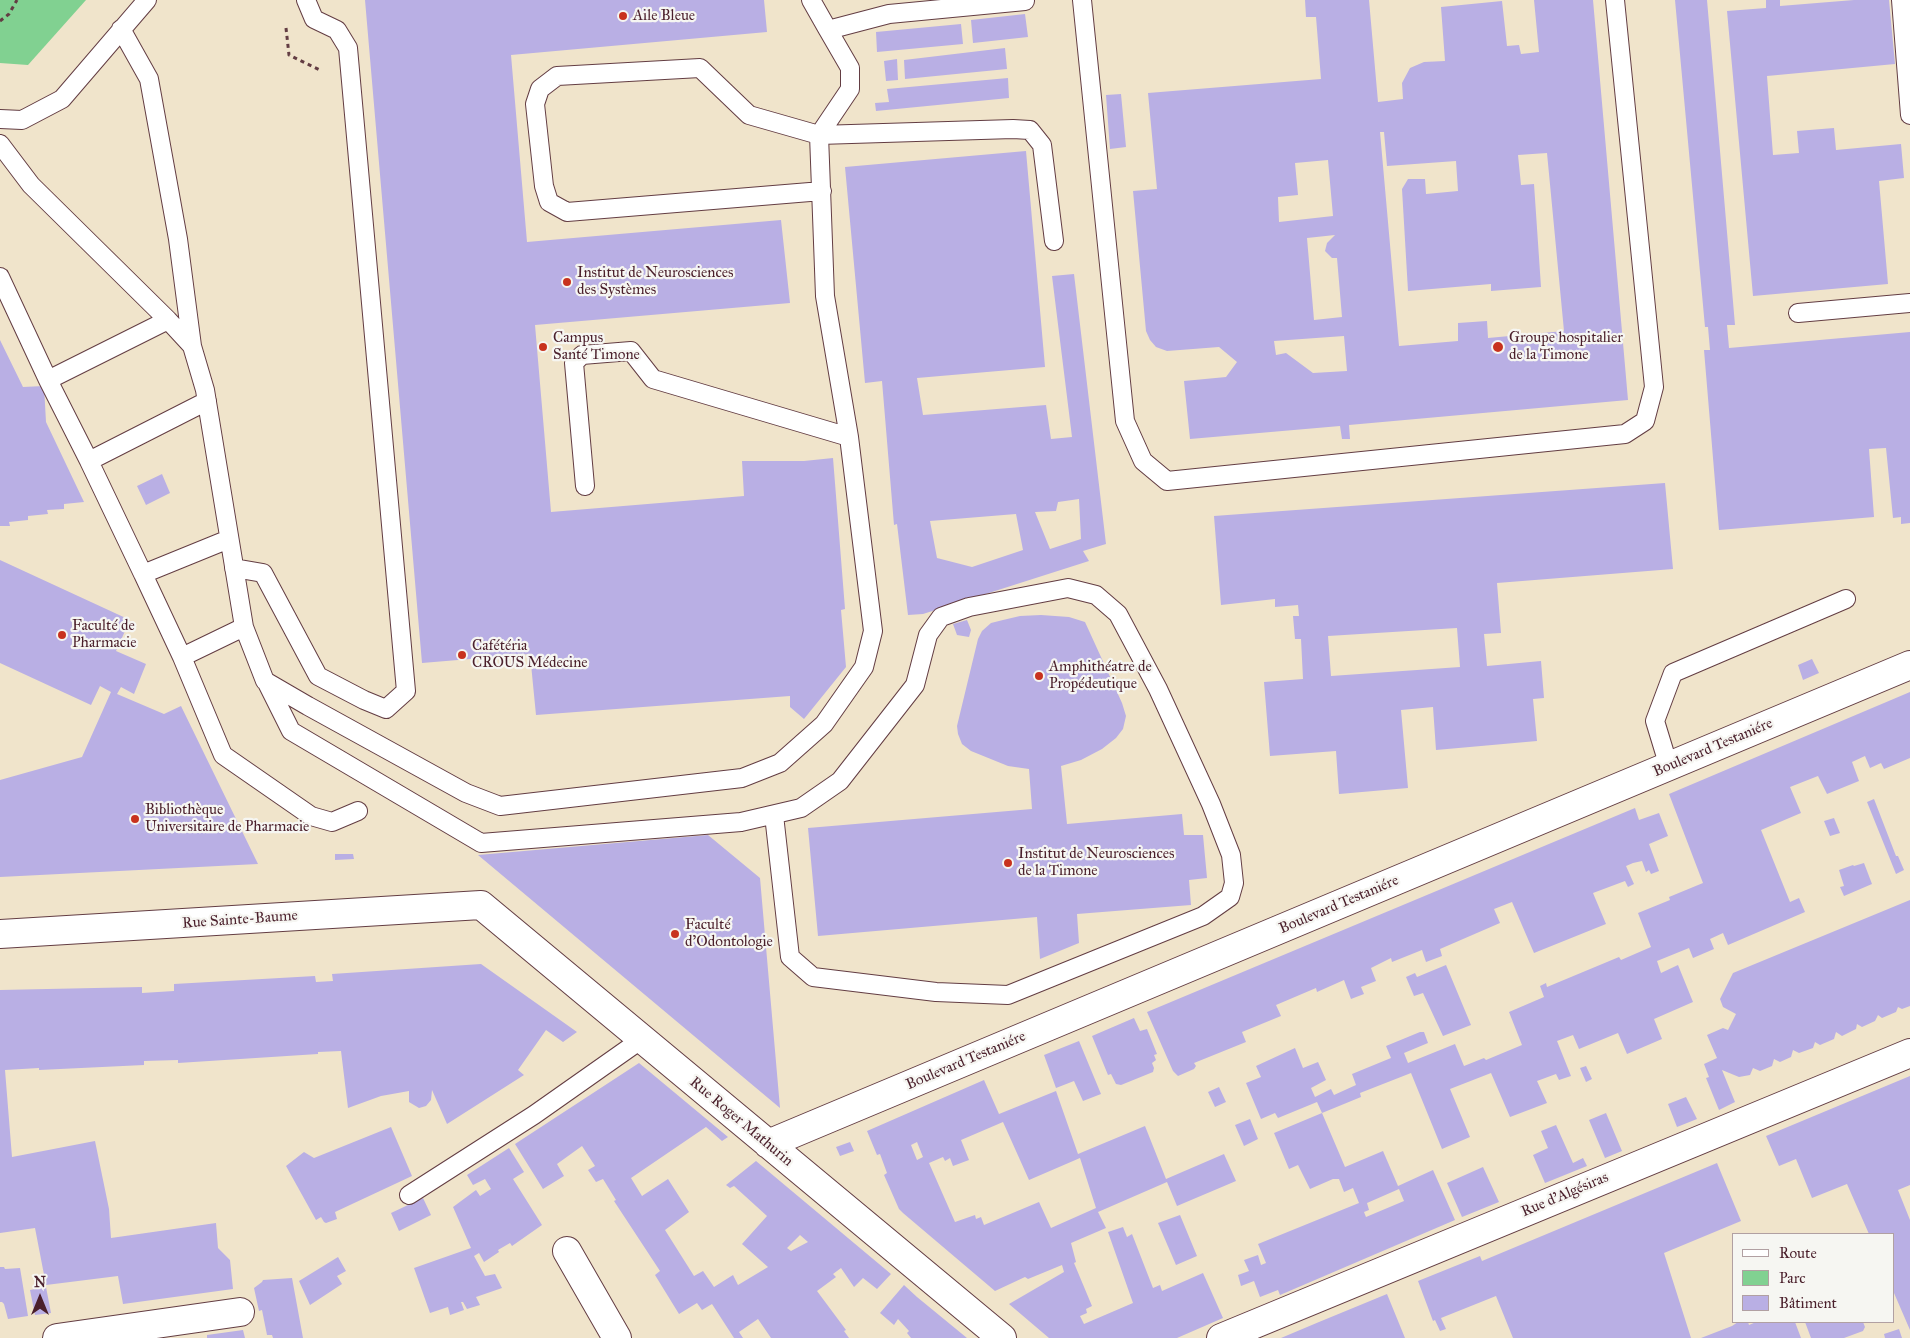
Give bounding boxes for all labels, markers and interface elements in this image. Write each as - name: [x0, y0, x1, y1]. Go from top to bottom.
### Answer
- place label: Aile Bleue: [633, 7, 695, 25]
- marker: Aile Bleue: [617, 10, 629, 22]
- place label: Institut de Neurosciences des Systèmes: [577, 264, 733, 299]
- marker: Institut de Neurosciences des Systèmes: [561, 276, 573, 288]
- place label: Campus Santé Timone: [553, 329, 640, 364]
- place label: Groupe hospitalier de la Timone: [1509, 329, 1623, 364]
- marker: Groupe hospitalier de la Timone: [1491, 340, 1505, 354]
- marker: Campus Santé Timone: [537, 341, 549, 353]
- place label: Faculté de Pharmacie: [72, 617, 136, 652]
- marker: Faculté de Pharmacie: [56, 629, 68, 641]
- place label: Cafétéria CROUS Médecine: [472, 637, 587, 672]
- marker: Cafétéria CROUS Médecine: [456, 649, 468, 661]
- place label: Amphithéatre de Propédeutique: [1049, 658, 1152, 693]
- marker: Amphithéatre de Propédeutique: [1033, 670, 1045, 682]
- street label: Boulevard Testaniére: [1650, 715, 1776, 781]
- place label: Bibliothèque Universitaire de Pharmacie: [145, 801, 309, 836]
- marker: Bibliothèque Universitaire de Pharmacie: [129, 813, 141, 825]
- place label: Institut de Neurosciences de la Timone: [1018, 845, 1174, 880]
- marker: Institut de Neurosciences de la Timone: [1002, 857, 1014, 869]
- street label: Boulevard Testaniére: [1276, 872, 1402, 938]
- street label: Rue Sainte-Baume: [182, 907, 298, 933]
- place label: Faculté d'Odontologie: [685, 916, 773, 951]
- marker: Faculté d'Odontologie: [669, 928, 681, 940]
- street label: Boulevard Testaniére: [903, 1028, 1029, 1094]
- street label: Rue Roger Mathurin: [686, 1074, 796, 1170]
- street label: Rue d'Algésiras: [1519, 1169, 1611, 1221]
- legend: [1732, 1233, 1895, 1323]
- text: Route: [1779, 1244, 1817, 1262]
- text: Parc: [1779, 1269, 1806, 1287]
- north arrow: [15, 1273, 65, 1323]
- text: N: [34, 1274, 46, 1291]
- text: Bâtiment: [1779, 1294, 1837, 1312]

